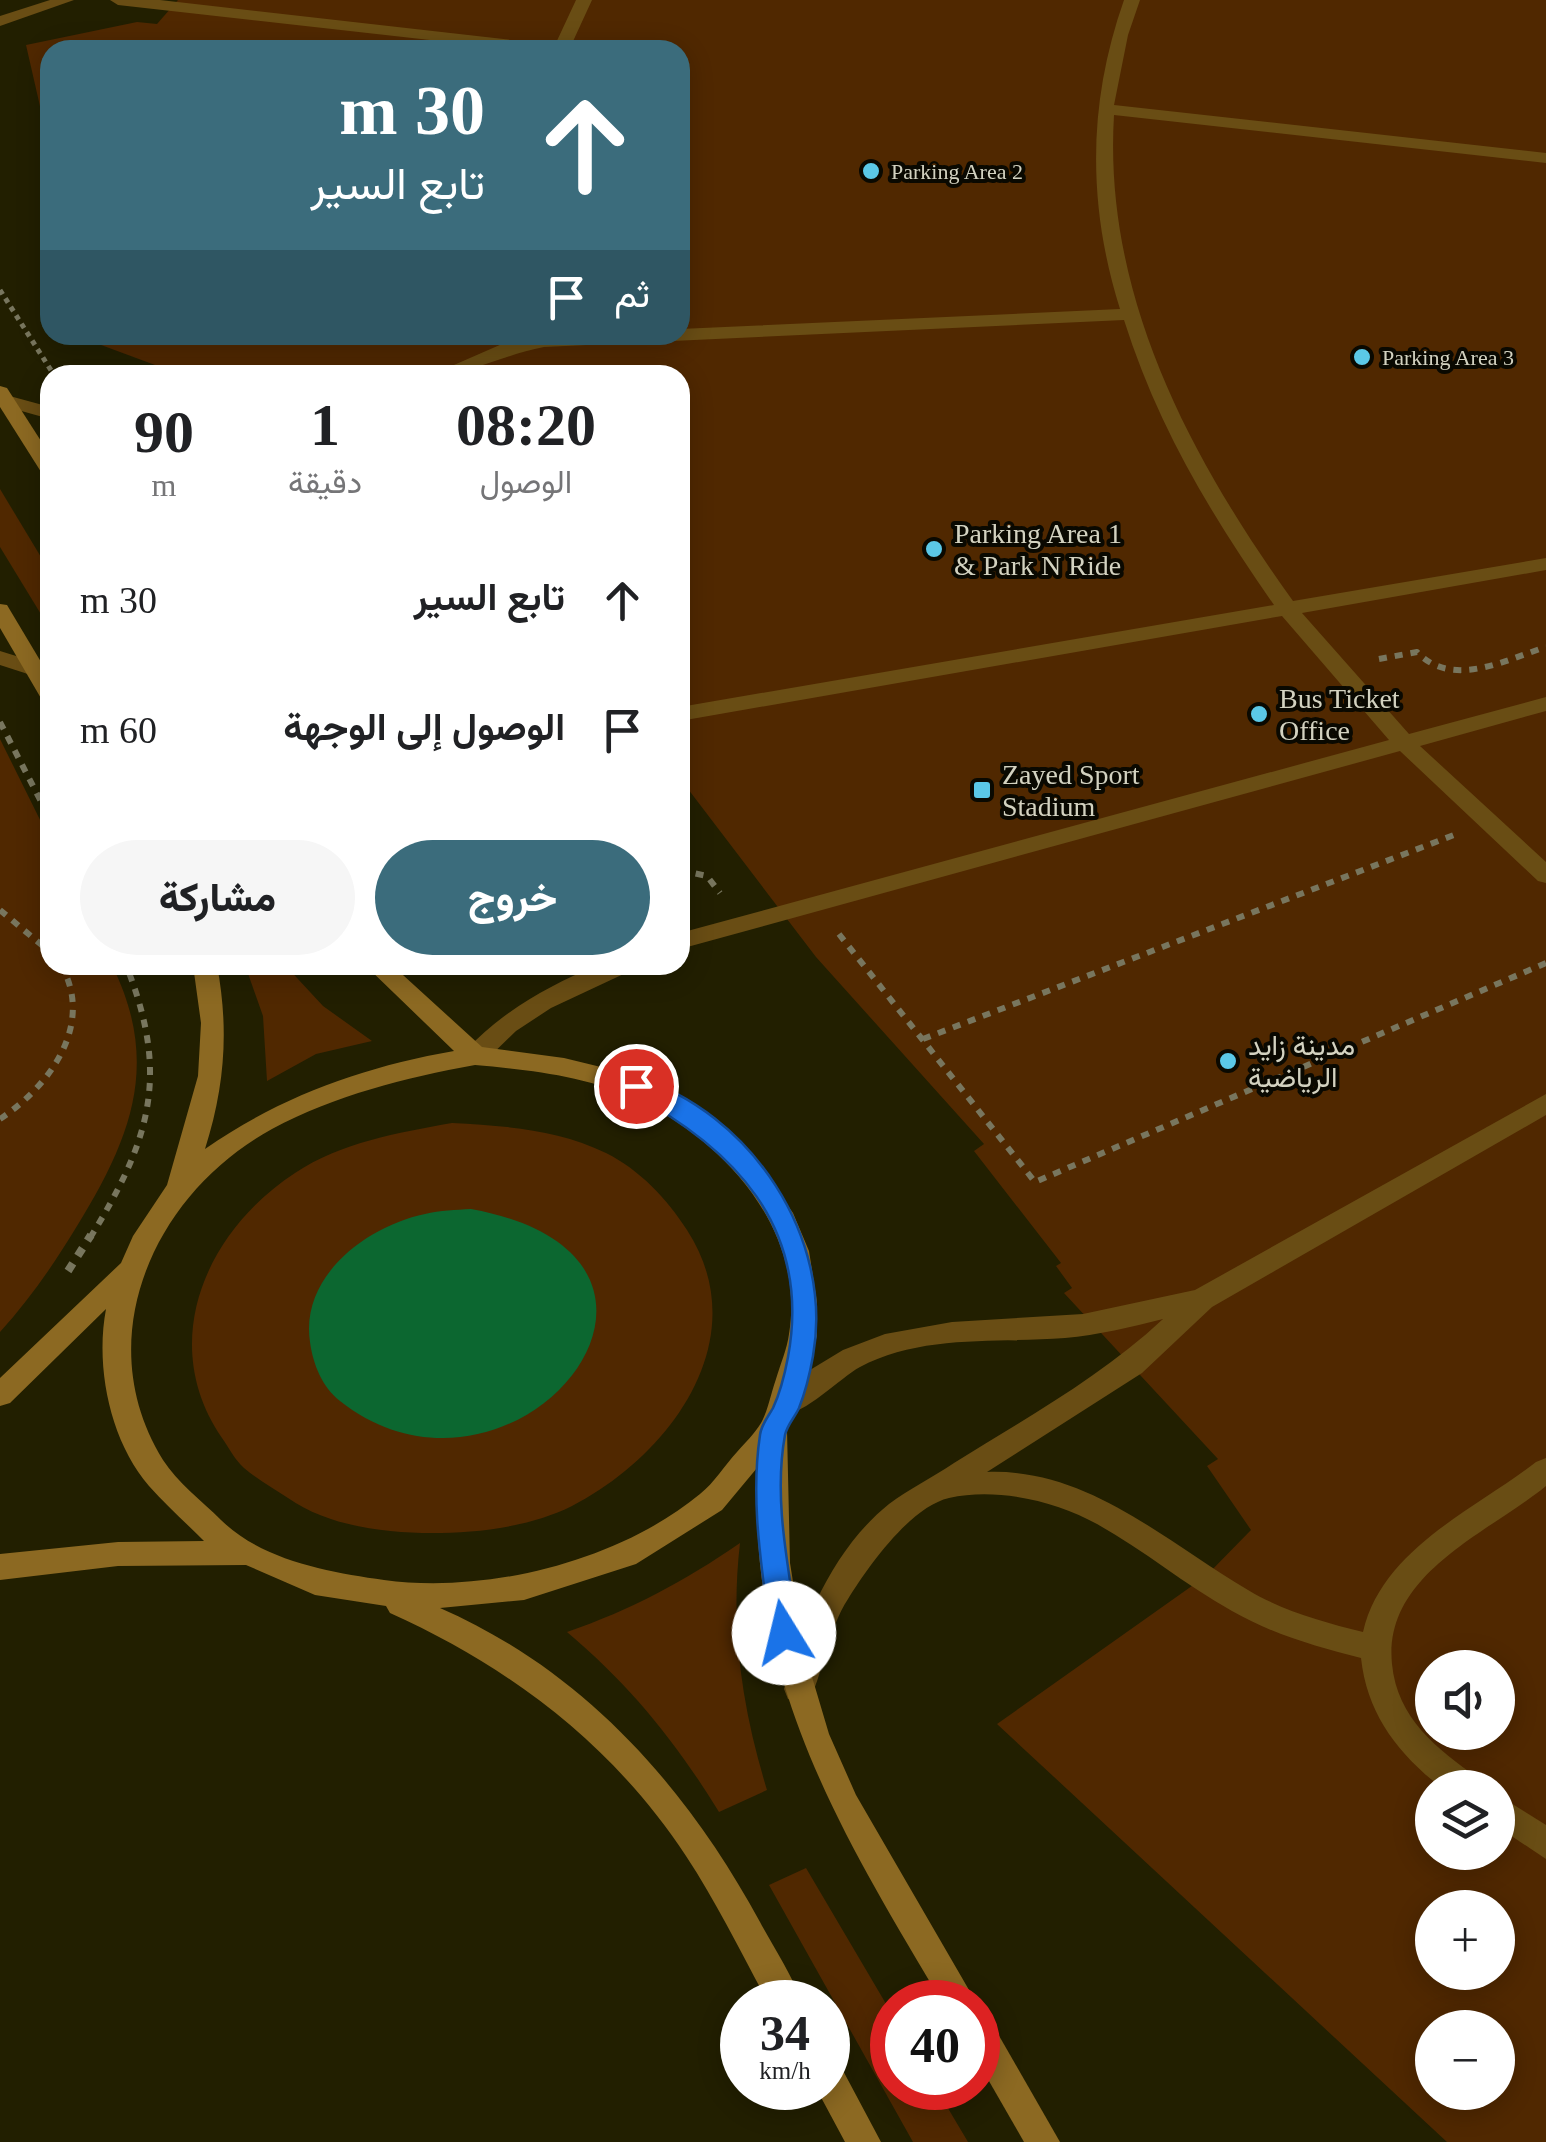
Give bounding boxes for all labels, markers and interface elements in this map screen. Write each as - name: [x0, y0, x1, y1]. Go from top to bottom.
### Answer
- text: 30 m: [339, 72, 485, 149]
- icon: ahead: [520, 80, 650, 210]
- text: تابع السير: [310, 159, 485, 209]
- place label: Parking Area 2: [891, 159, 1023, 184]
- marker: Parking Area 2: [860, 160, 882, 182]
- icon: arrive: [539, 270, 594, 325]
- text: ثم: [614, 273, 650, 315]
- place label: Parking Area 3: [1382, 345, 1514, 370]
- marker: Parking Area 3: [1351, 346, 1373, 368]
- text: 1: [310, 392, 340, 458]
- text: 08:20: [456, 392, 596, 458]
- text: 90: [134, 399, 194, 465]
- text: دقيقة: [288, 464, 362, 500]
- text: الوصول: [480, 464, 572, 500]
- text: m: [152, 467, 176, 503]
- place label: Parking Area 1 & Park N Ride: [954, 518, 1122, 581]
- marker: Parking Area 1 & Park N Ride: [923, 538, 945, 560]
- icon: ahead: [595, 573, 650, 628]
- text: تابع السير: [414, 576, 565, 618]
- text: 30 m: [80, 579, 157, 621]
- place label: Bus Ticket Office: [1279, 683, 1400, 746]
- icon: arrive: [595, 703, 650, 758]
- marker: Bus Ticket Office: [1248, 703, 1270, 725]
- text: الوصول إلى الوجهة: [283, 706, 565, 748]
- text: 60 m: [80, 709, 157, 751]
- place label: Zayed Sport Stadium: [1002, 759, 1140, 822]
- marker: Zayed Sport Stadium: [971, 779, 993, 801]
- button: مشاركة: [80, 840, 355, 955]
- button: خروج: [375, 840, 650, 955]
- place label: مدينة زايد الرياضية: [1248, 1030, 1355, 1095]
- pin: [594, 1044, 679, 1129]
- marker: مدينة زايد الرياضية: [1217, 1050, 1239, 1072]
- icon: arrive: [609, 1059, 664, 1114]
- position arrow: [732, 1581, 836, 1685]
- map controls: [1415, 1650, 1515, 2110]
- button: sound: [1415, 1650, 1515, 1750]
- button: layers: [1415, 1770, 1515, 1870]
- button: +: [1415, 1890, 1515, 1990]
- speed limit sign: 40: [870, 1980, 1000, 2110]
- text: 34: [760, 2005, 810, 2061]
- button: −: [1415, 2010, 1515, 2110]
- text: km/h: [759, 2057, 811, 2084]

